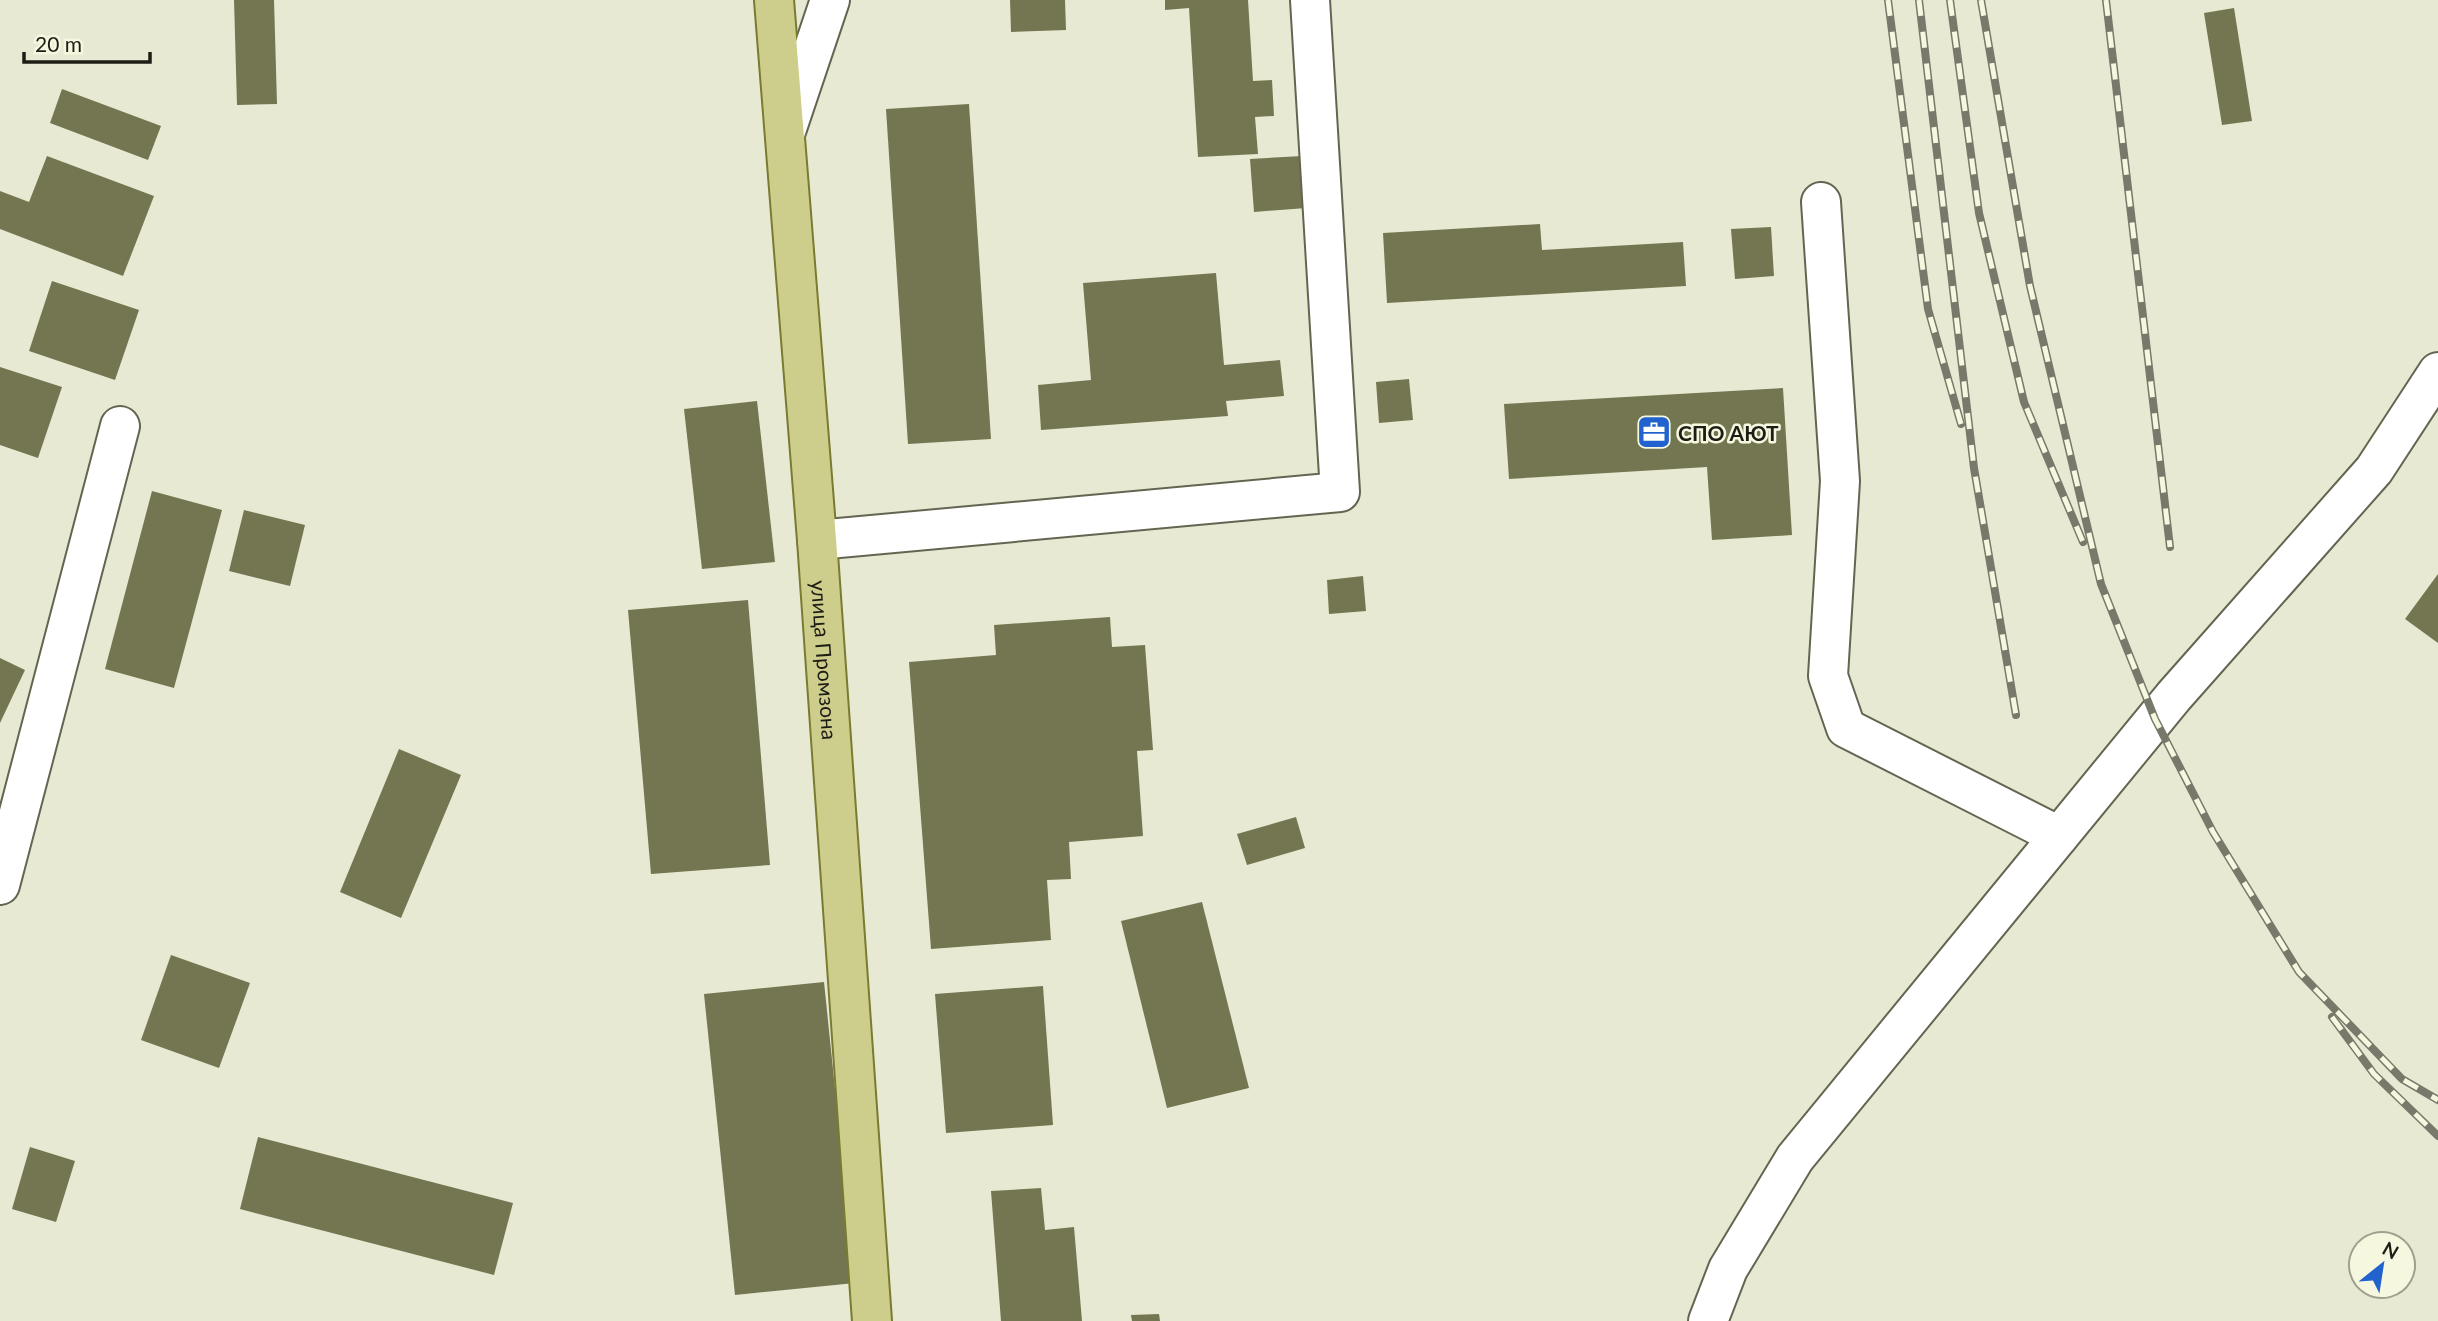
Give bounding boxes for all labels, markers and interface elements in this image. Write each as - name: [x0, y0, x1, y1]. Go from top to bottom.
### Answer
- scale bar: [24, 21, 150, 65]
- text: 20 m: [35, 31, 82, 56]
- office icon: СПО АЮТ: [1635, 413, 1673, 451]
- place label: СПО АЮТ: [1678, 420, 1779, 445]
- street label: улица Промзона: [807, 579, 844, 741]
- north arrow: [2347, 1230, 2417, 1300]
- text: N: [2379, 1236, 2403, 1263]

